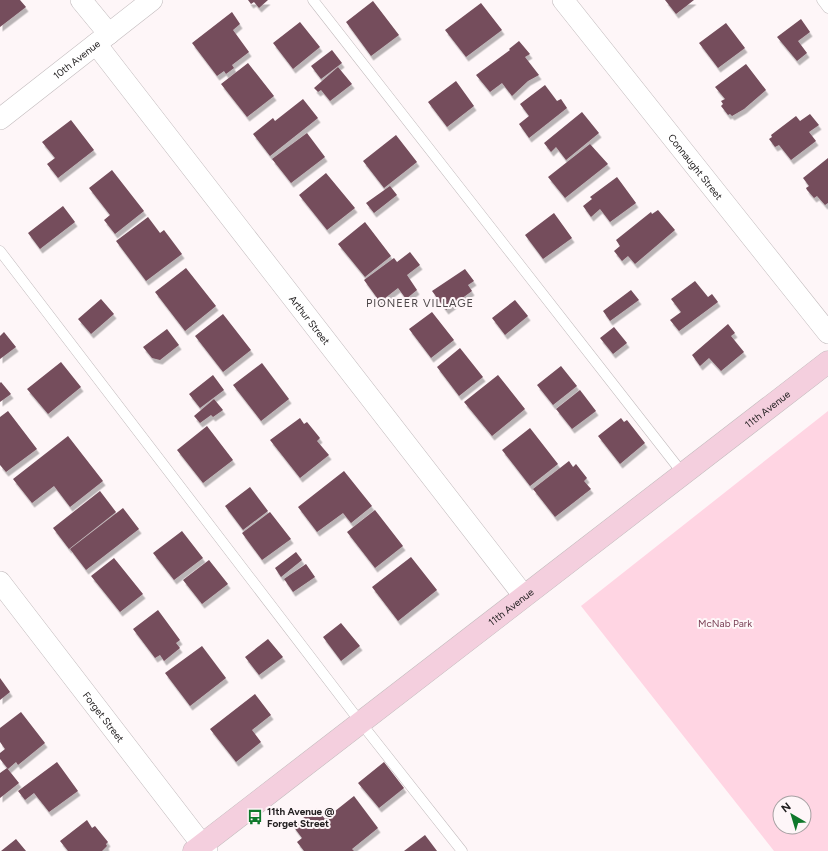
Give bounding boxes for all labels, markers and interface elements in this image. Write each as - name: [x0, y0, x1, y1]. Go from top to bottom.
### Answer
- street label: 10th Avenue: [51, 37, 103, 82]
- street label: Connaught Street: [665, 131, 726, 203]
- street label: Arthur Street: [286, 293, 333, 348]
- district label: PIONEER VILLAGE: [366, 297, 474, 310]
- street label: 11th Avenue: [742, 387, 793, 431]
- street label: 11th Avenue: [486, 585, 537, 629]
- park label: McNab Park: [698, 617, 752, 630]
- street label: Forget Street: [80, 689, 127, 745]
- north arrow: [772, 795, 812, 835]
- text: N: [779, 800, 794, 815]
- place label: 11th Avenue @ Forget Street: [267, 805, 334, 830]
- bus stop icon: 11th Avenue @ Forget Street: [246, 808, 264, 826]

